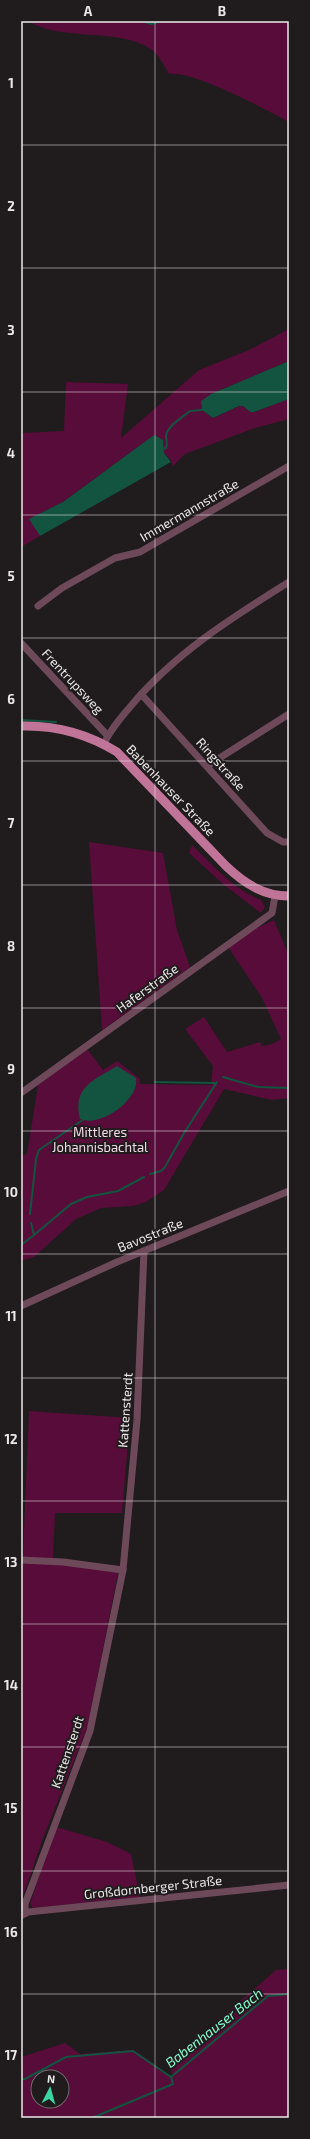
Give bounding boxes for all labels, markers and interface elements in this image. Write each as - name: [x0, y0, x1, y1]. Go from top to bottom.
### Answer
- text: A: [84, 3, 93, 19]
- text: B: [218, 3, 226, 19]
- text: 1: [8, 75, 14, 91]
- text: 2: [7, 198, 15, 214]
- text: 3: [7, 322, 15, 338]
- text: 4: [7, 445, 15, 461]
- street label: Immermannstraße: [137, 475, 241, 545]
- text: 5: [7, 568, 15, 584]
- street label: Frentrupsweg: [39, 645, 107, 717]
- text: 6: [7, 691, 15, 707]
- street label: Ringstraße: [193, 734, 249, 794]
- street label: Babenhauser Straße: [123, 741, 219, 839]
- text: 7: [8, 815, 15, 831]
- text: 8: [7, 938, 15, 954]
- street label: Haferstraße: [113, 960, 181, 1016]
- text: 9: [7, 1061, 15, 1077]
- park label: Mittleres Johannisbachtal: [52, 1124, 148, 1155]
- text: 10: [4, 1184, 18, 1200]
- street label: Bavostraße: [115, 1215, 185, 1255]
- text: 11: [5, 1308, 17, 1324]
- street label: Kattensterdt: [114, 1372, 136, 1448]
- text: 12: [4, 1431, 18, 1447]
- text: 13: [5, 1554, 18, 1570]
- text: 14: [4, 1677, 18, 1693]
- street label: Kattensterdt: [47, 1714, 87, 1790]
- text: 15: [5, 1800, 17, 1816]
- street label: Großdornberger Straße: [83, 1872, 223, 1902]
- text: 16: [4, 1924, 18, 1940]
- water label: Babenhauser Bach: [162, 1984, 266, 2071]
- text: 17: [5, 2047, 17, 2063]
- north arrow: [30, 2069, 70, 2109]
- text: N: [46, 2072, 56, 2085]

